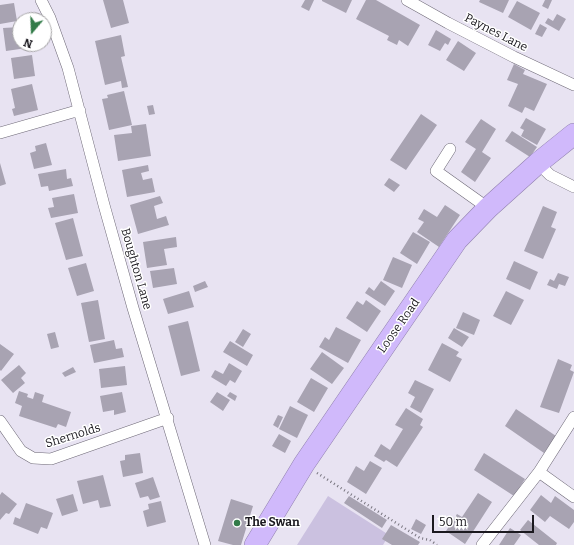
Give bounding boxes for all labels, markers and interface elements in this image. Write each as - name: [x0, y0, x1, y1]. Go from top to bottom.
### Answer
- street label: Paynes Lane: [462, 11, 530, 55]
- north arrow: [12, 12, 52, 52]
- text: N: [22, 35, 34, 50]
- street label: Boughton Lane: [117, 227, 155, 311]
- street label: Loose Road: [375, 296, 423, 356]
- street label: Shernolds: [44, 421, 102, 451]
- scale bar: [434, 507, 536, 533]
- text: 50 m: [439, 515, 467, 529]
- place label: The Swan: [245, 516, 300, 530]
- marker: The Swan: [232, 518, 242, 528]

